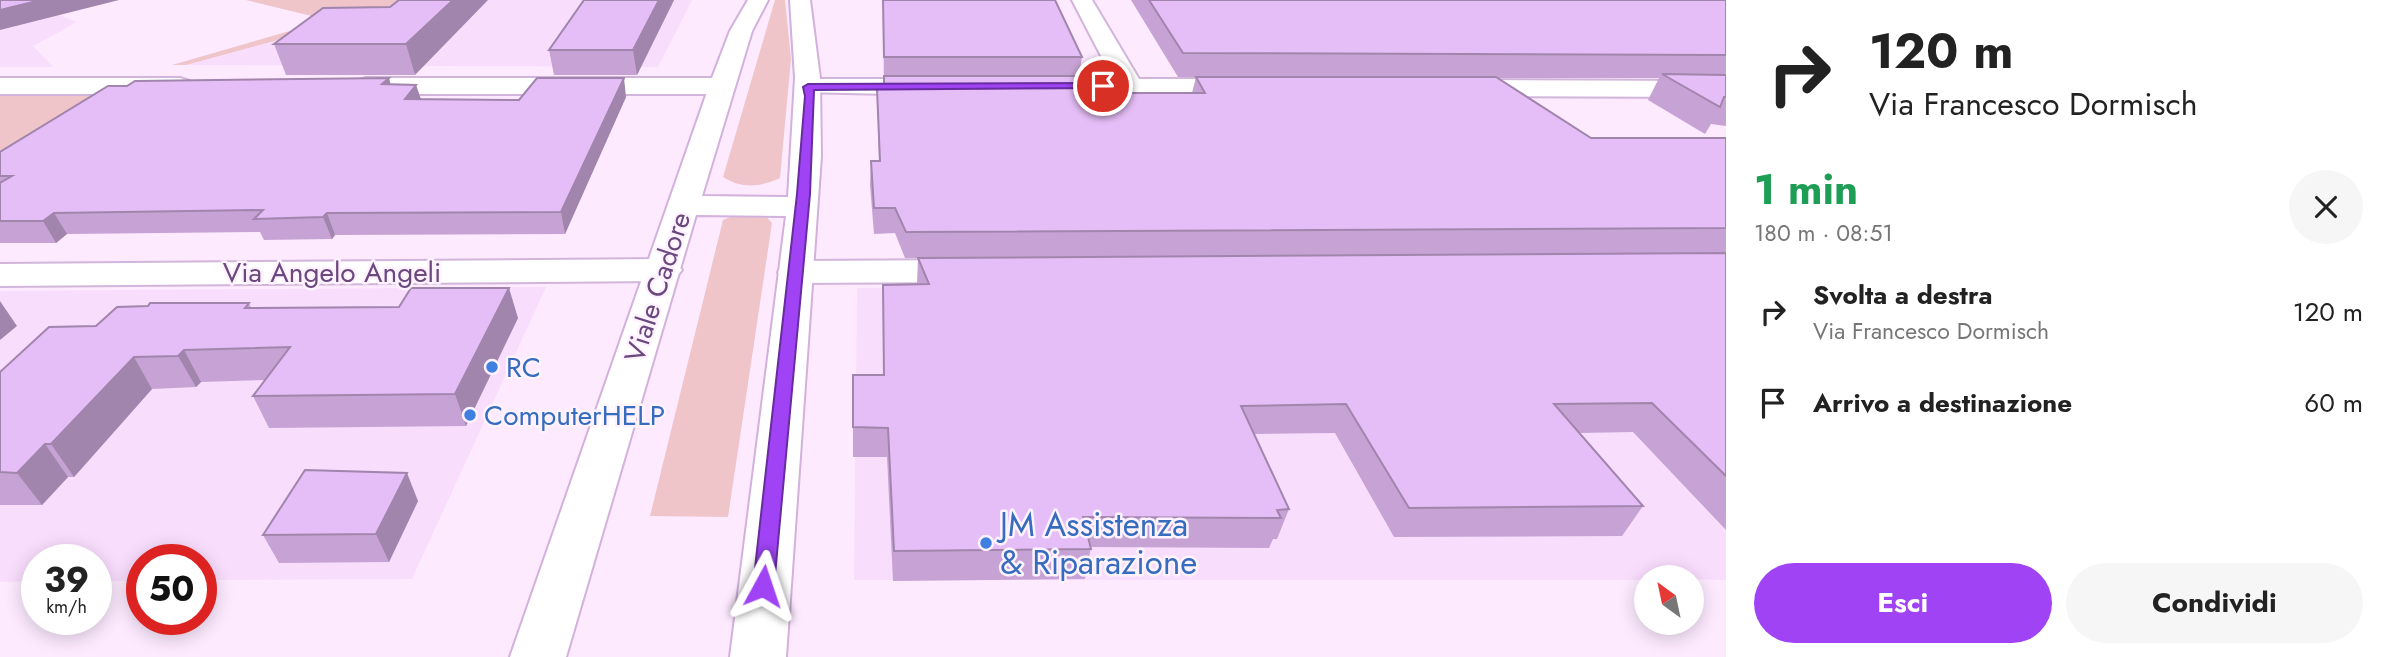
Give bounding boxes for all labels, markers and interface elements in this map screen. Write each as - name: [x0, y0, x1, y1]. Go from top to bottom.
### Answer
- text: 120 m: [1869, 16, 2013, 86]
- icon: right: [1754, 28, 1845, 119]
- pin: [1073, 56, 1133, 116]
- icon: arrive: [1084, 67, 1122, 105]
- text: Via Francesco Dormisch: [1869, 81, 2197, 127]
- text: 1 min: [1754, 159, 1858, 220]
- button: close: [2289, 170, 2363, 244]
- street label: Viale Cadore: [614, 207, 701, 368]
- text: 180 m · 08:51: [1754, 216, 1893, 250]
- street label: Via Angelo Angeli: [223, 252, 441, 293]
- text: Svolta a destra: [1813, 276, 1993, 314]
- icon: right: [1754, 293, 1792, 331]
- text: 120 m: [2293, 293, 2363, 331]
- text: Via Francesco Dormisch: [1813, 314, 2049, 348]
- place label: RC: [506, 347, 541, 388]
- marker: RC: [484, 359, 500, 375]
- icon: arrive: [1754, 384, 1792, 422]
- text: Arrivo a destinazione: [1813, 384, 2072, 422]
- text: 60 m: [2304, 384, 2363, 422]
- place label: ComputerHELP: [484, 395, 665, 436]
- marker: ComputerHELP: [462, 407, 478, 423]
- place label: JM Assistenza & Riparazione: [996, 501, 1197, 586]
- marker: JM Assistenza & Riparazione: [978, 535, 994, 551]
- speed limit sign: 50: [126, 544, 217, 635]
- position arrow: [726, 549, 800, 623]
- text: 39: [44, 555, 89, 605]
- button: Esci: [1754, 563, 2052, 643]
- button: Condividi: [2066, 563, 2363, 643]
- north arrow: [1634, 565, 1704, 635]
- map controls: [1634, 565, 1704, 635]
- text: km/h: [46, 594, 87, 620]

